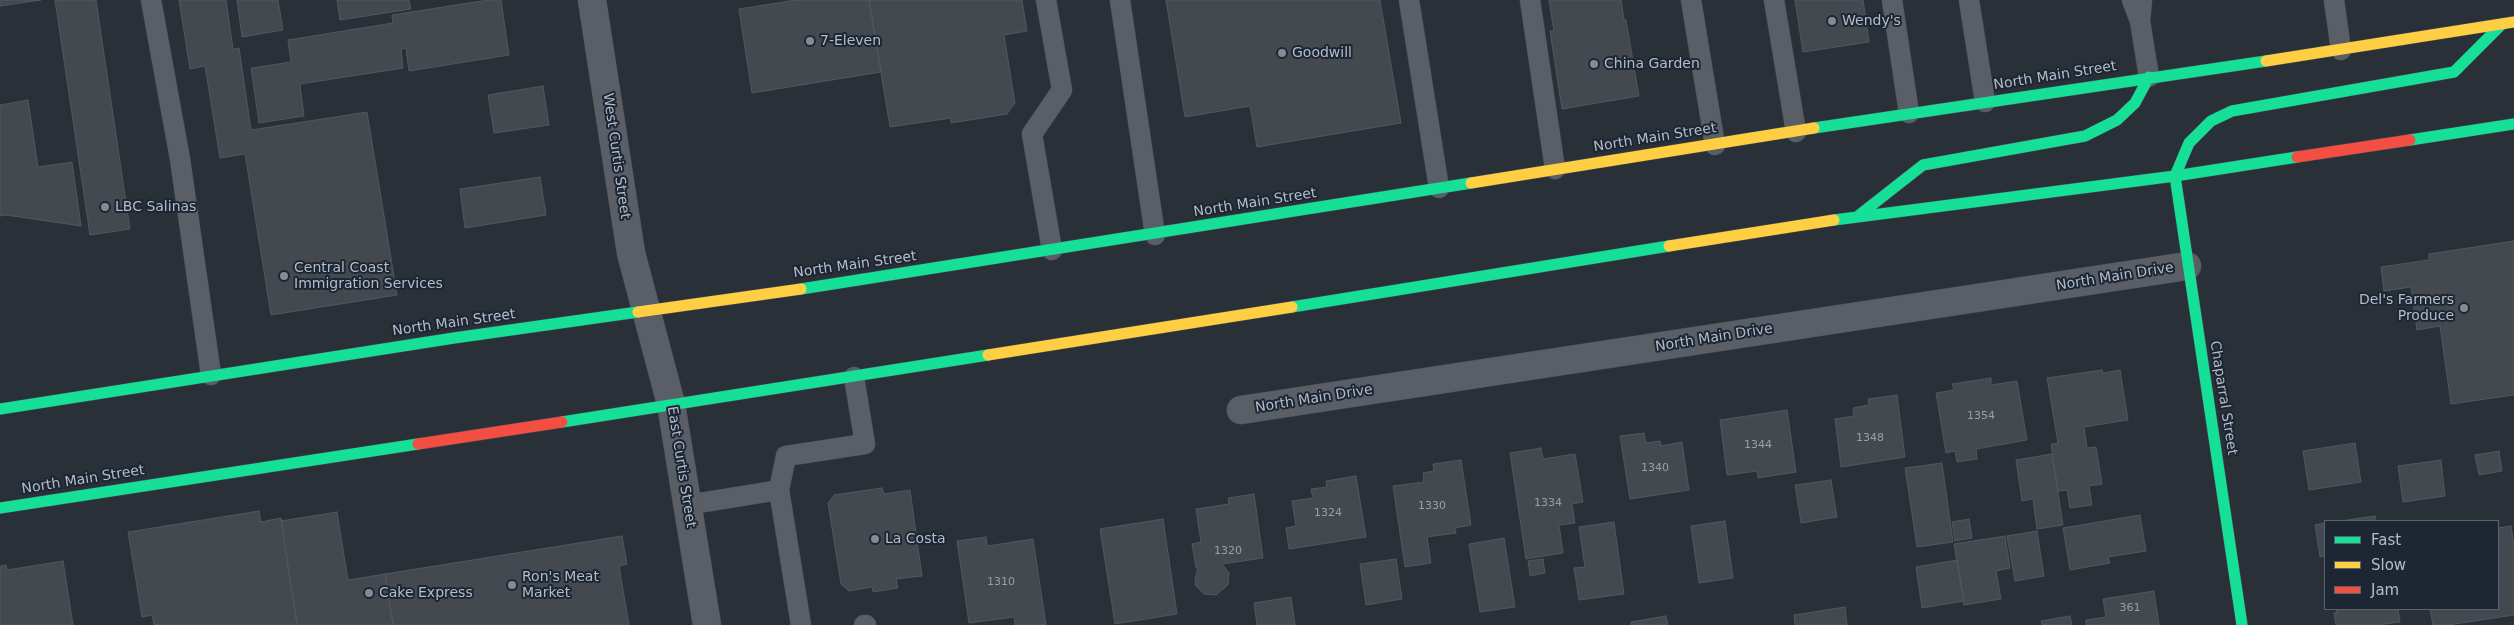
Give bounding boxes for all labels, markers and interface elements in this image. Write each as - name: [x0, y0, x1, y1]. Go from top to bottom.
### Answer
- place label: Wendy's: [1842, 13, 1901, 29]
- marker: Wendy's: [1826, 15, 1838, 27]
- place label: 7-Eleven: [820, 33, 881, 49]
- marker: 7-Eleven: [804, 35, 816, 47]
- place label: Goodwill: [1292, 45, 1352, 61]
- marker: Goodwill: [1276, 47, 1288, 59]
- place label: China Garden: [1604, 56, 1700, 72]
- marker: China Garden: [1588, 58, 1600, 70]
- street label: North Main Street: [1992, 58, 2118, 94]
- street label: West Curtis Street: [599, 92, 633, 220]
- street label: North Main Street: [1592, 120, 1718, 156]
- street label: North Main Street: [1192, 185, 1318, 221]
- place label: LBC Salinas: [115, 199, 196, 215]
- marker: LBC Salinas: [99, 201, 111, 213]
- street label: North Main Street: [792, 248, 918, 282]
- street label: North Main Drive: [2055, 259, 2175, 295]
- place label: Central Coast Immigration Services: [294, 260, 443, 292]
- marker: Central Coast Immigration Services: [278, 270, 290, 282]
- place label: Del's Farmers Produce: [2359, 292, 2454, 324]
- marker: Del's Farmers Produce: [2458, 302, 2470, 314]
- street label: North Main Street: [391, 306, 517, 340]
- street label: North Main Drive: [1654, 320, 1774, 356]
- street label: Chaparral Street: [2206, 340, 2240, 456]
- street label: North Main Drive: [1254, 381, 1374, 417]
- street label: East Curtis Street: [663, 405, 699, 529]
- house number: 1354: [1967, 409, 1995, 423]
- house number: 1348: [1856, 431, 1884, 445]
- house number: 1344: [1744, 438, 1772, 452]
- house number: 1340: [1641, 461, 1669, 475]
- street label: North Main Street: [20, 462, 146, 498]
- house number: 1334: [1534, 496, 1562, 510]
- house number: 1330: [1418, 499, 1446, 513]
- house number: 1324: [1314, 506, 1342, 520]
- legend: [2324, 520, 2499, 610]
- place label: La Costa: [885, 531, 946, 547]
- text: Fast: [2371, 531, 2401, 549]
- marker: La Costa: [869, 533, 881, 545]
- house number: 1320: [1214, 544, 1242, 558]
- text: Slow: [2371, 556, 2406, 574]
- place label: Ron's Meat Market: [522, 569, 599, 602]
- house number: 1310: [987, 575, 1015, 589]
- marker: Ron's Meat Market: [506, 579, 518, 591]
- text: Jam: [2371, 581, 2399, 599]
- place label: Cake Express: [379, 585, 473, 601]
- marker: Cake Express: [363, 587, 375, 599]
- house number: 361: [2120, 601, 2140, 615]

